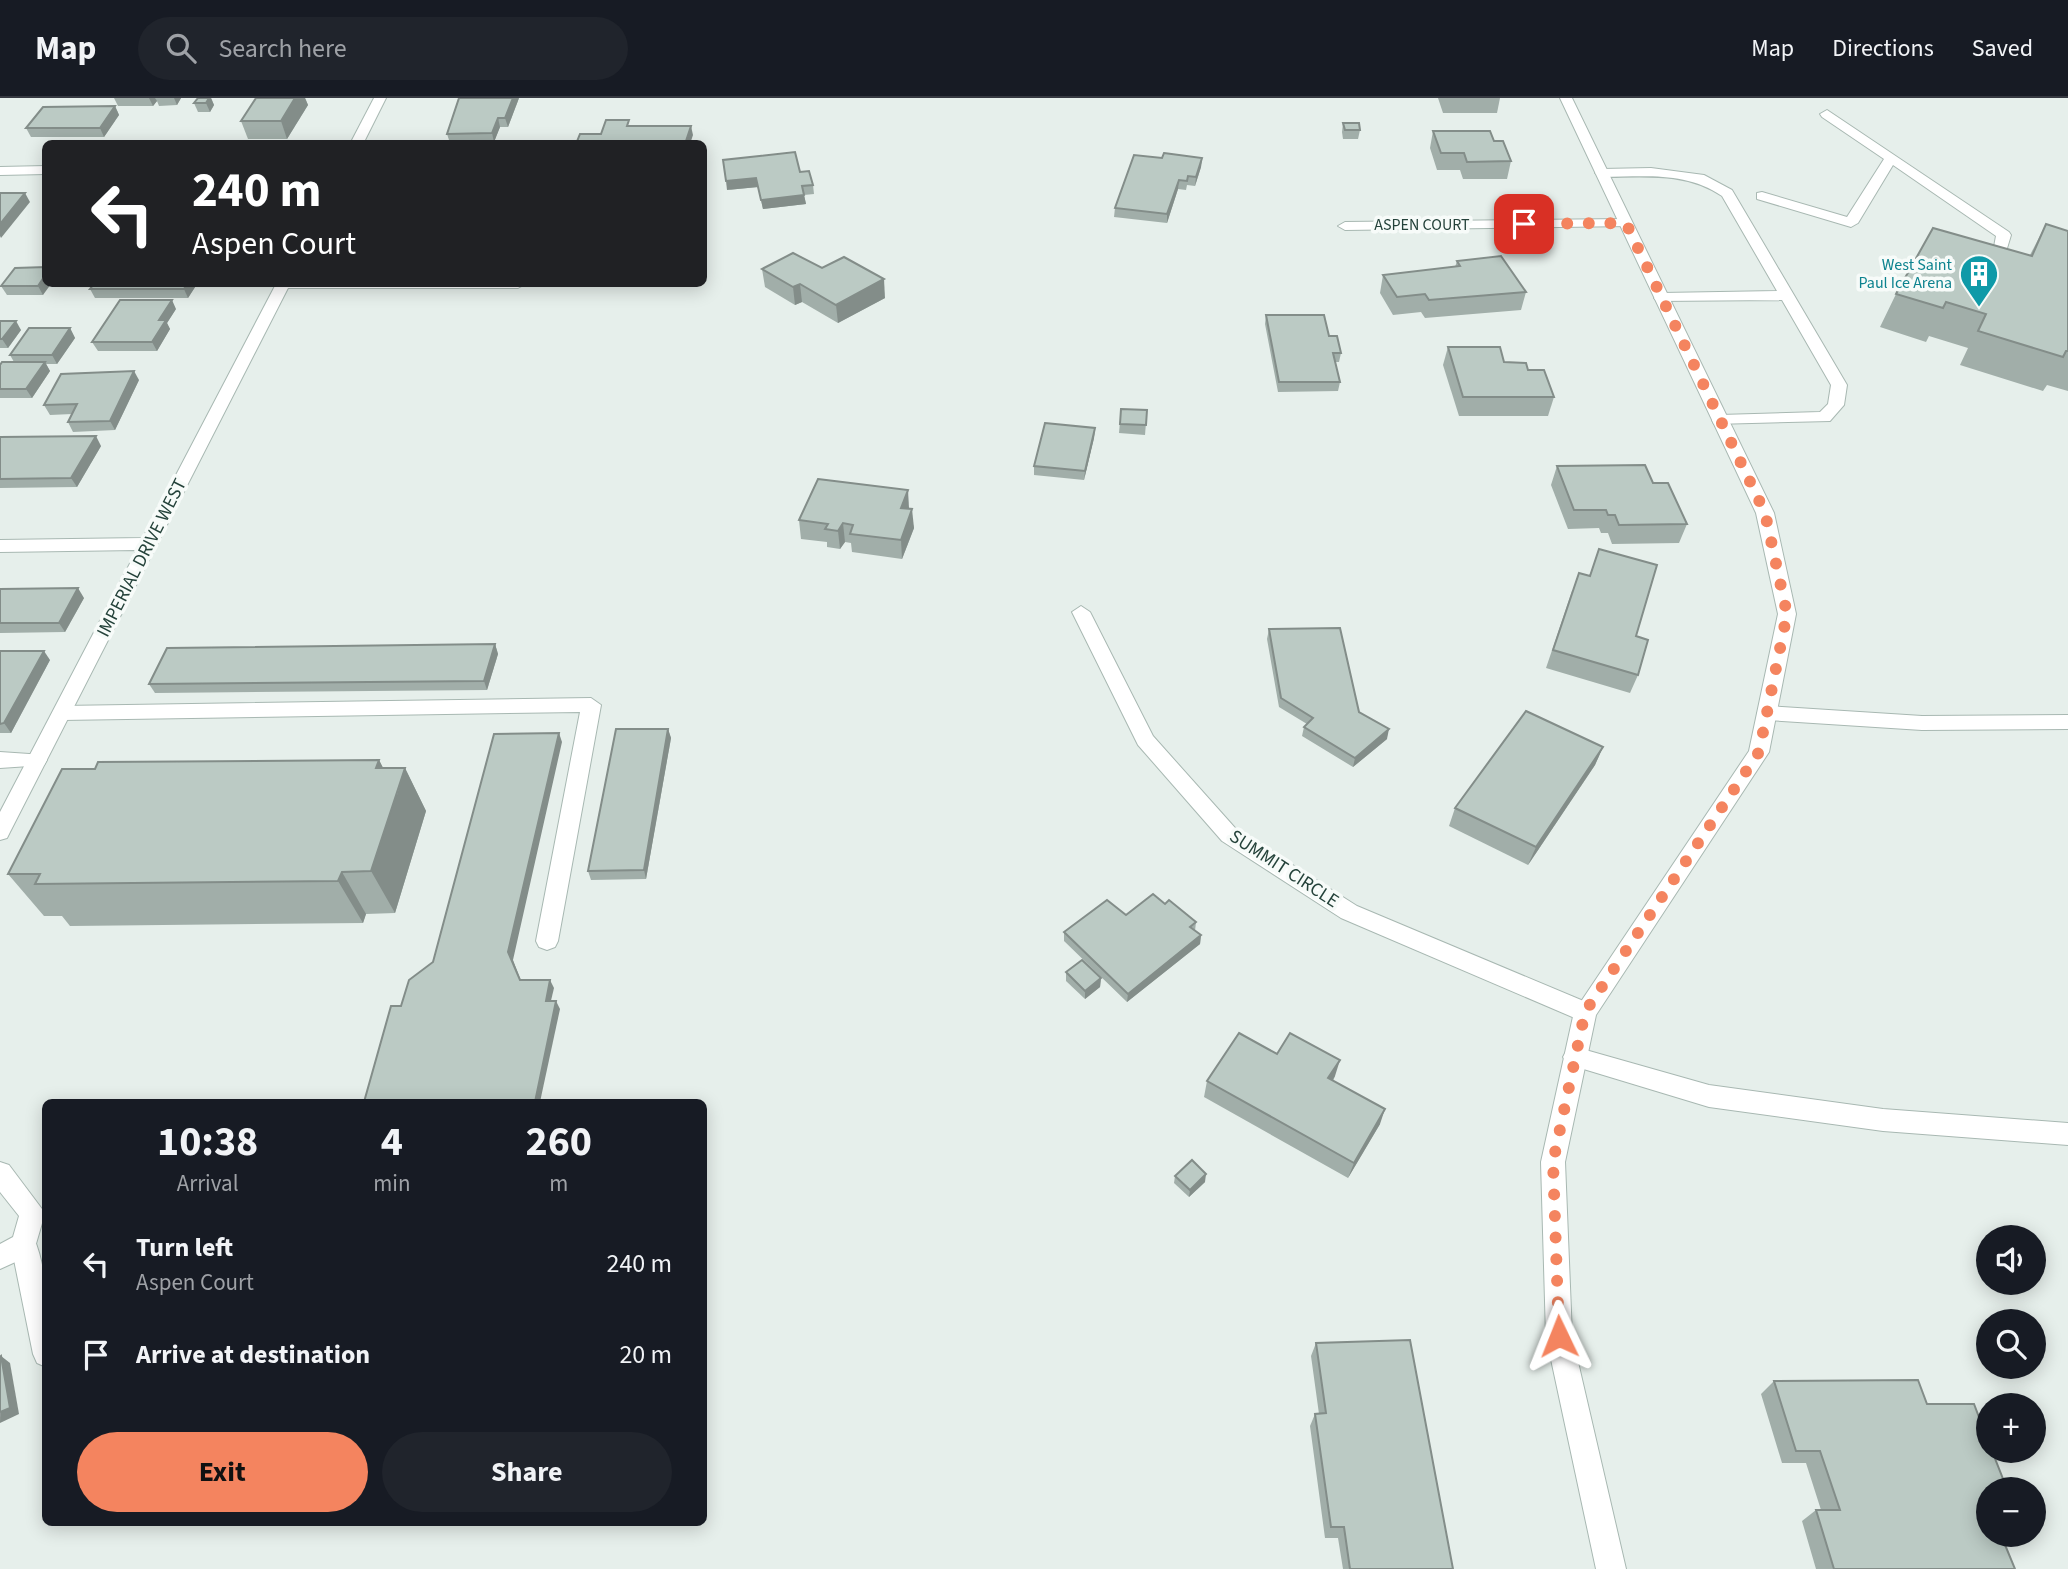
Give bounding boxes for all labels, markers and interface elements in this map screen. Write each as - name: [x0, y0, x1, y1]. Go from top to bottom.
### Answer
- search box: [138, 17, 628, 80]
- text: Map: [35, 25, 96, 72]
- icon: search: [162, 29, 200, 67]
- text: Search here: [218, 30, 347, 67]
- text: Map: [1751, 31, 1794, 66]
- text: Directions: [1832, 31, 1934, 66]
- text: Saved: [1972, 31, 2033, 66]
- text: 240 m: [192, 156, 321, 226]
- icon: left: [77, 168, 168, 259]
- pin: [1494, 194, 1554, 254]
- icon: arrive: [1505, 205, 1543, 243]
- street label: ASPEN COURT: [1374, 214, 1470, 236]
- text: Aspen Court: [192, 221, 356, 267]
- building icon: West Saint Paul Ice Arena: [1958, 253, 2000, 308]
- place label: West Saint Paul Ice Arena: [1858, 254, 1953, 294]
- street label: IMPERIAL DRIVE WEST: [90, 474, 194, 642]
- street label: SUMMIT CIRCLE: [1224, 823, 1344, 915]
- text: 10:38: [157, 1112, 258, 1172]
- text: 4: [381, 1112, 403, 1172]
- text: 260: [525, 1112, 592, 1172]
- text: Arrival: [177, 1167, 239, 1200]
- text: min: [373, 1167, 411, 1200]
- text: m: [549, 1167, 568, 1200]
- map controls: [1976, 1225, 2046, 1547]
- button: sound: [1976, 1225, 2046, 1295]
- text: Turn left: [136, 1229, 233, 1266]
- icon: left: [77, 1245, 115, 1283]
- text: 240 m: [606, 1245, 672, 1282]
- text: Aspen Court: [136, 1266, 254, 1299]
- position arrow: [1522, 1299, 1596, 1373]
- button: search: [1976, 1309, 2046, 1379]
- icon: arrive: [77, 1336, 115, 1374]
- text: Arrive at destination: [136, 1336, 370, 1373]
- text: 20 m: [619, 1336, 672, 1373]
- button: +: [1976, 1393, 2046, 1463]
- button: Exit: [77, 1432, 368, 1512]
- button: Share: [382, 1432, 672, 1512]
- button: −: [1976, 1477, 2046, 1547]

